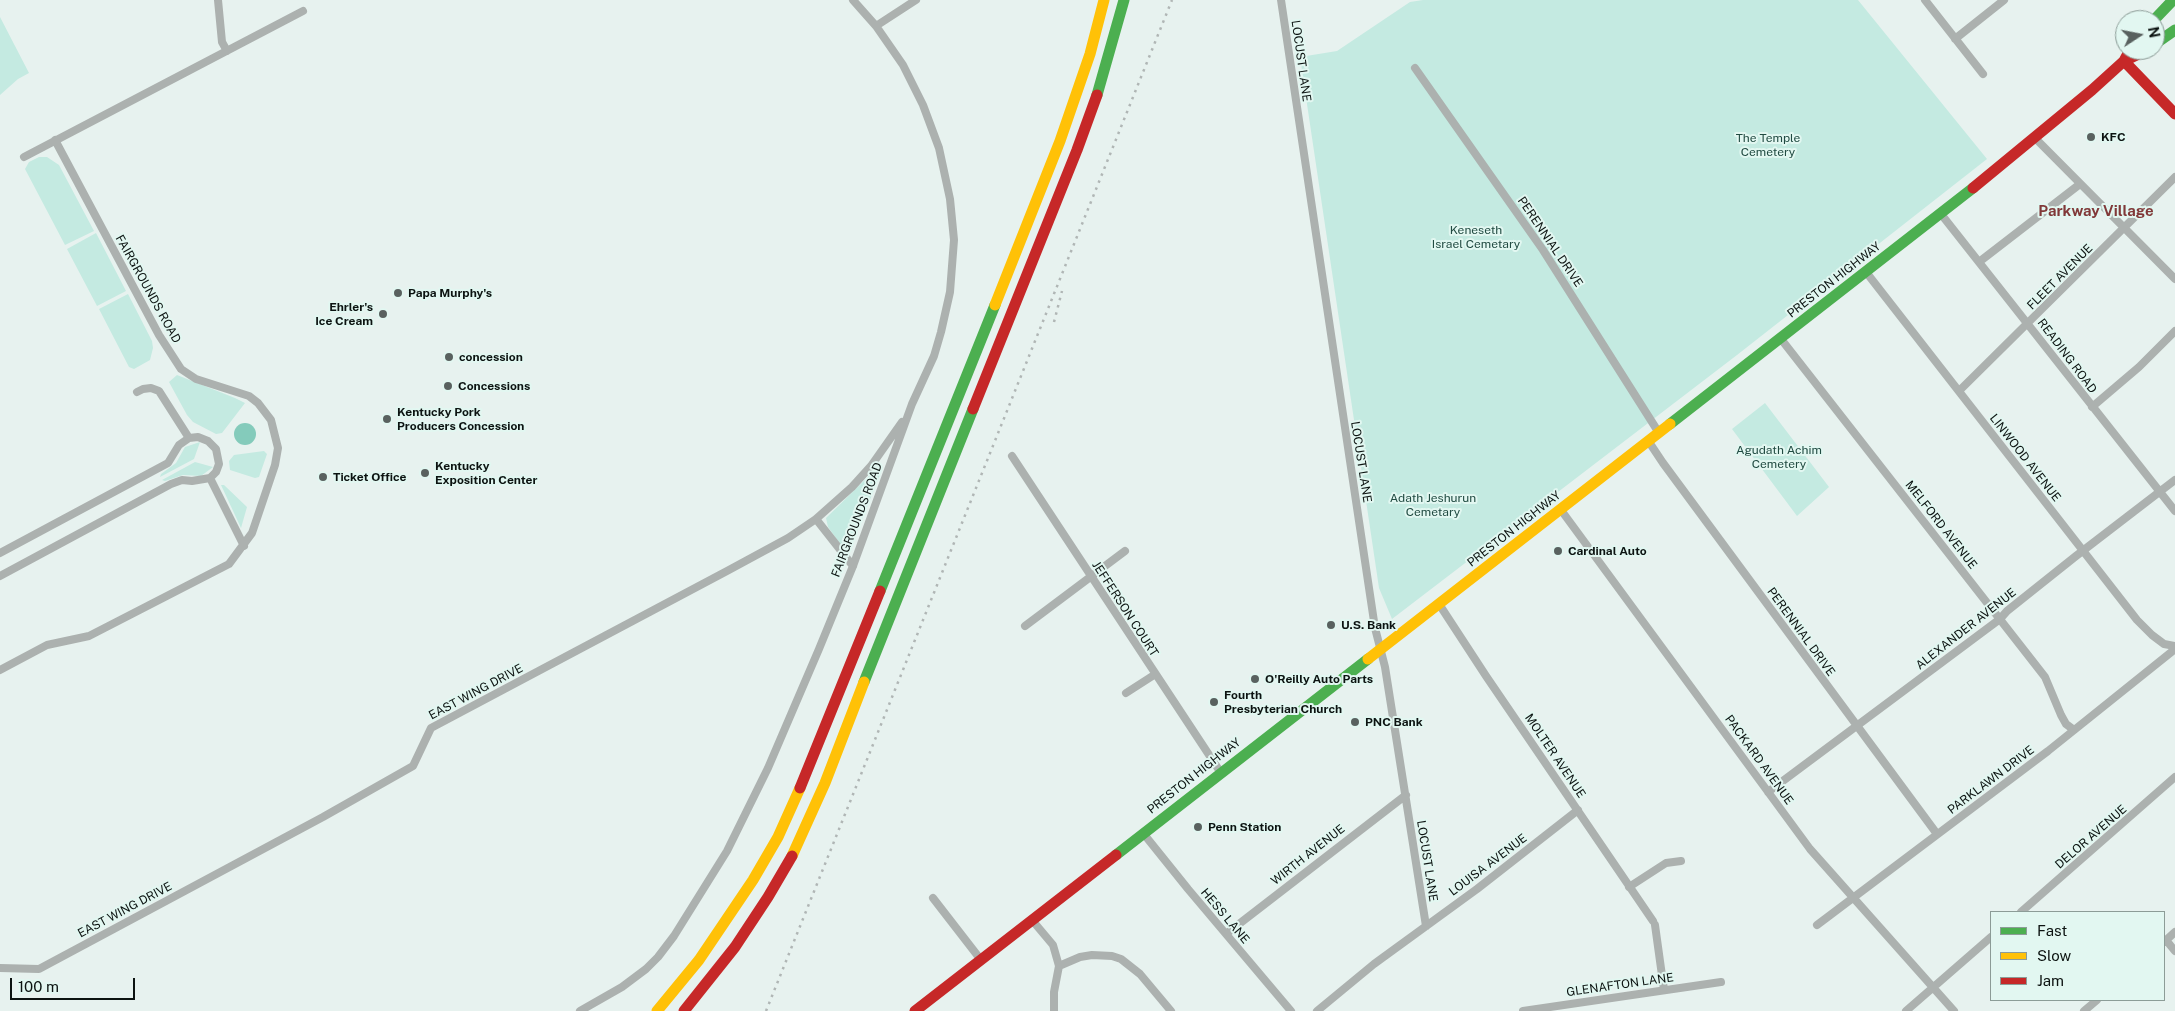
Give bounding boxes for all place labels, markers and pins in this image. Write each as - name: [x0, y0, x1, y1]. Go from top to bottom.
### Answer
- place label: KFC: [2101, 130, 2126, 144]
- marker: KFC: [2085, 131, 2097, 143]
- place label: Papa Murphy's: [408, 286, 492, 300]
- marker: Papa Murphy's: [392, 287, 404, 299]
- place label: Ehrler's Ice Cream: [315, 300, 373, 328]
- marker: Ehrler's Ice Cream: [377, 308, 389, 320]
- place label: concession: [459, 350, 523, 364]
- marker: concession: [443, 351, 455, 363]
- place label: Concessions: [458, 379, 530, 393]
- marker: Concessions: [442, 380, 454, 392]
- place label: Kentucky Pork Producers Concession: [397, 405, 524, 433]
- marker: Kentucky Pork Producers Concession: [381, 413, 393, 425]
- place label: Kentucky Exposition Center: [435, 459, 537, 487]
- marker: Kentucky Exposition Center: [419, 467, 431, 479]
- place label: Ticket Office: [333, 470, 406, 484]
- marker: Ticket Office: [317, 471, 329, 483]
- place label: Cardinal Auto: [1568, 544, 1647, 558]
- marker: Cardinal Auto: [1552, 545, 1564, 557]
- place label: U.S. Bank: [1341, 618, 1396, 632]
- marker: U.S. Bank: [1325, 619, 1337, 631]
- place label: O'Reilly Auto Parts: [1265, 672, 1373, 686]
- marker: O'Reilly Auto Parts: [1249, 673, 1261, 685]
- place label: Fourth Presbyterian Church: [1224, 688, 1342, 716]
- marker: Fourth Presbyterian Church: [1208, 696, 1220, 708]
- place label: PNC Bank: [1365, 715, 1423, 729]
- marker: PNC Bank: [1349, 716, 1361, 728]
- place label: Penn Station: [1208, 820, 1281, 834]
- marker: Penn Station: [1192, 821, 1204, 833]

